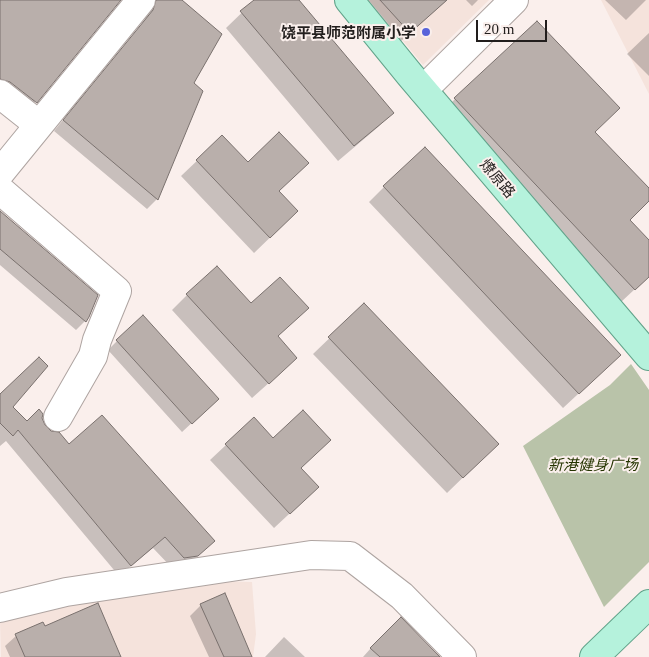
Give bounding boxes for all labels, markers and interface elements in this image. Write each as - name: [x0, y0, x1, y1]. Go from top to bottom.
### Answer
- scale bar: [479, 10, 550, 42]
- text: 20 m: [484, 21, 514, 37]
- place label: 饶平县师范附属小学: [281, 23, 416, 41]
- marker: 饶平县师范附属小学: [420, 26, 432, 38]
- street label: 燎原路: [477, 155, 519, 201]
- park label: 新港健身广场: [548, 455, 638, 473]

